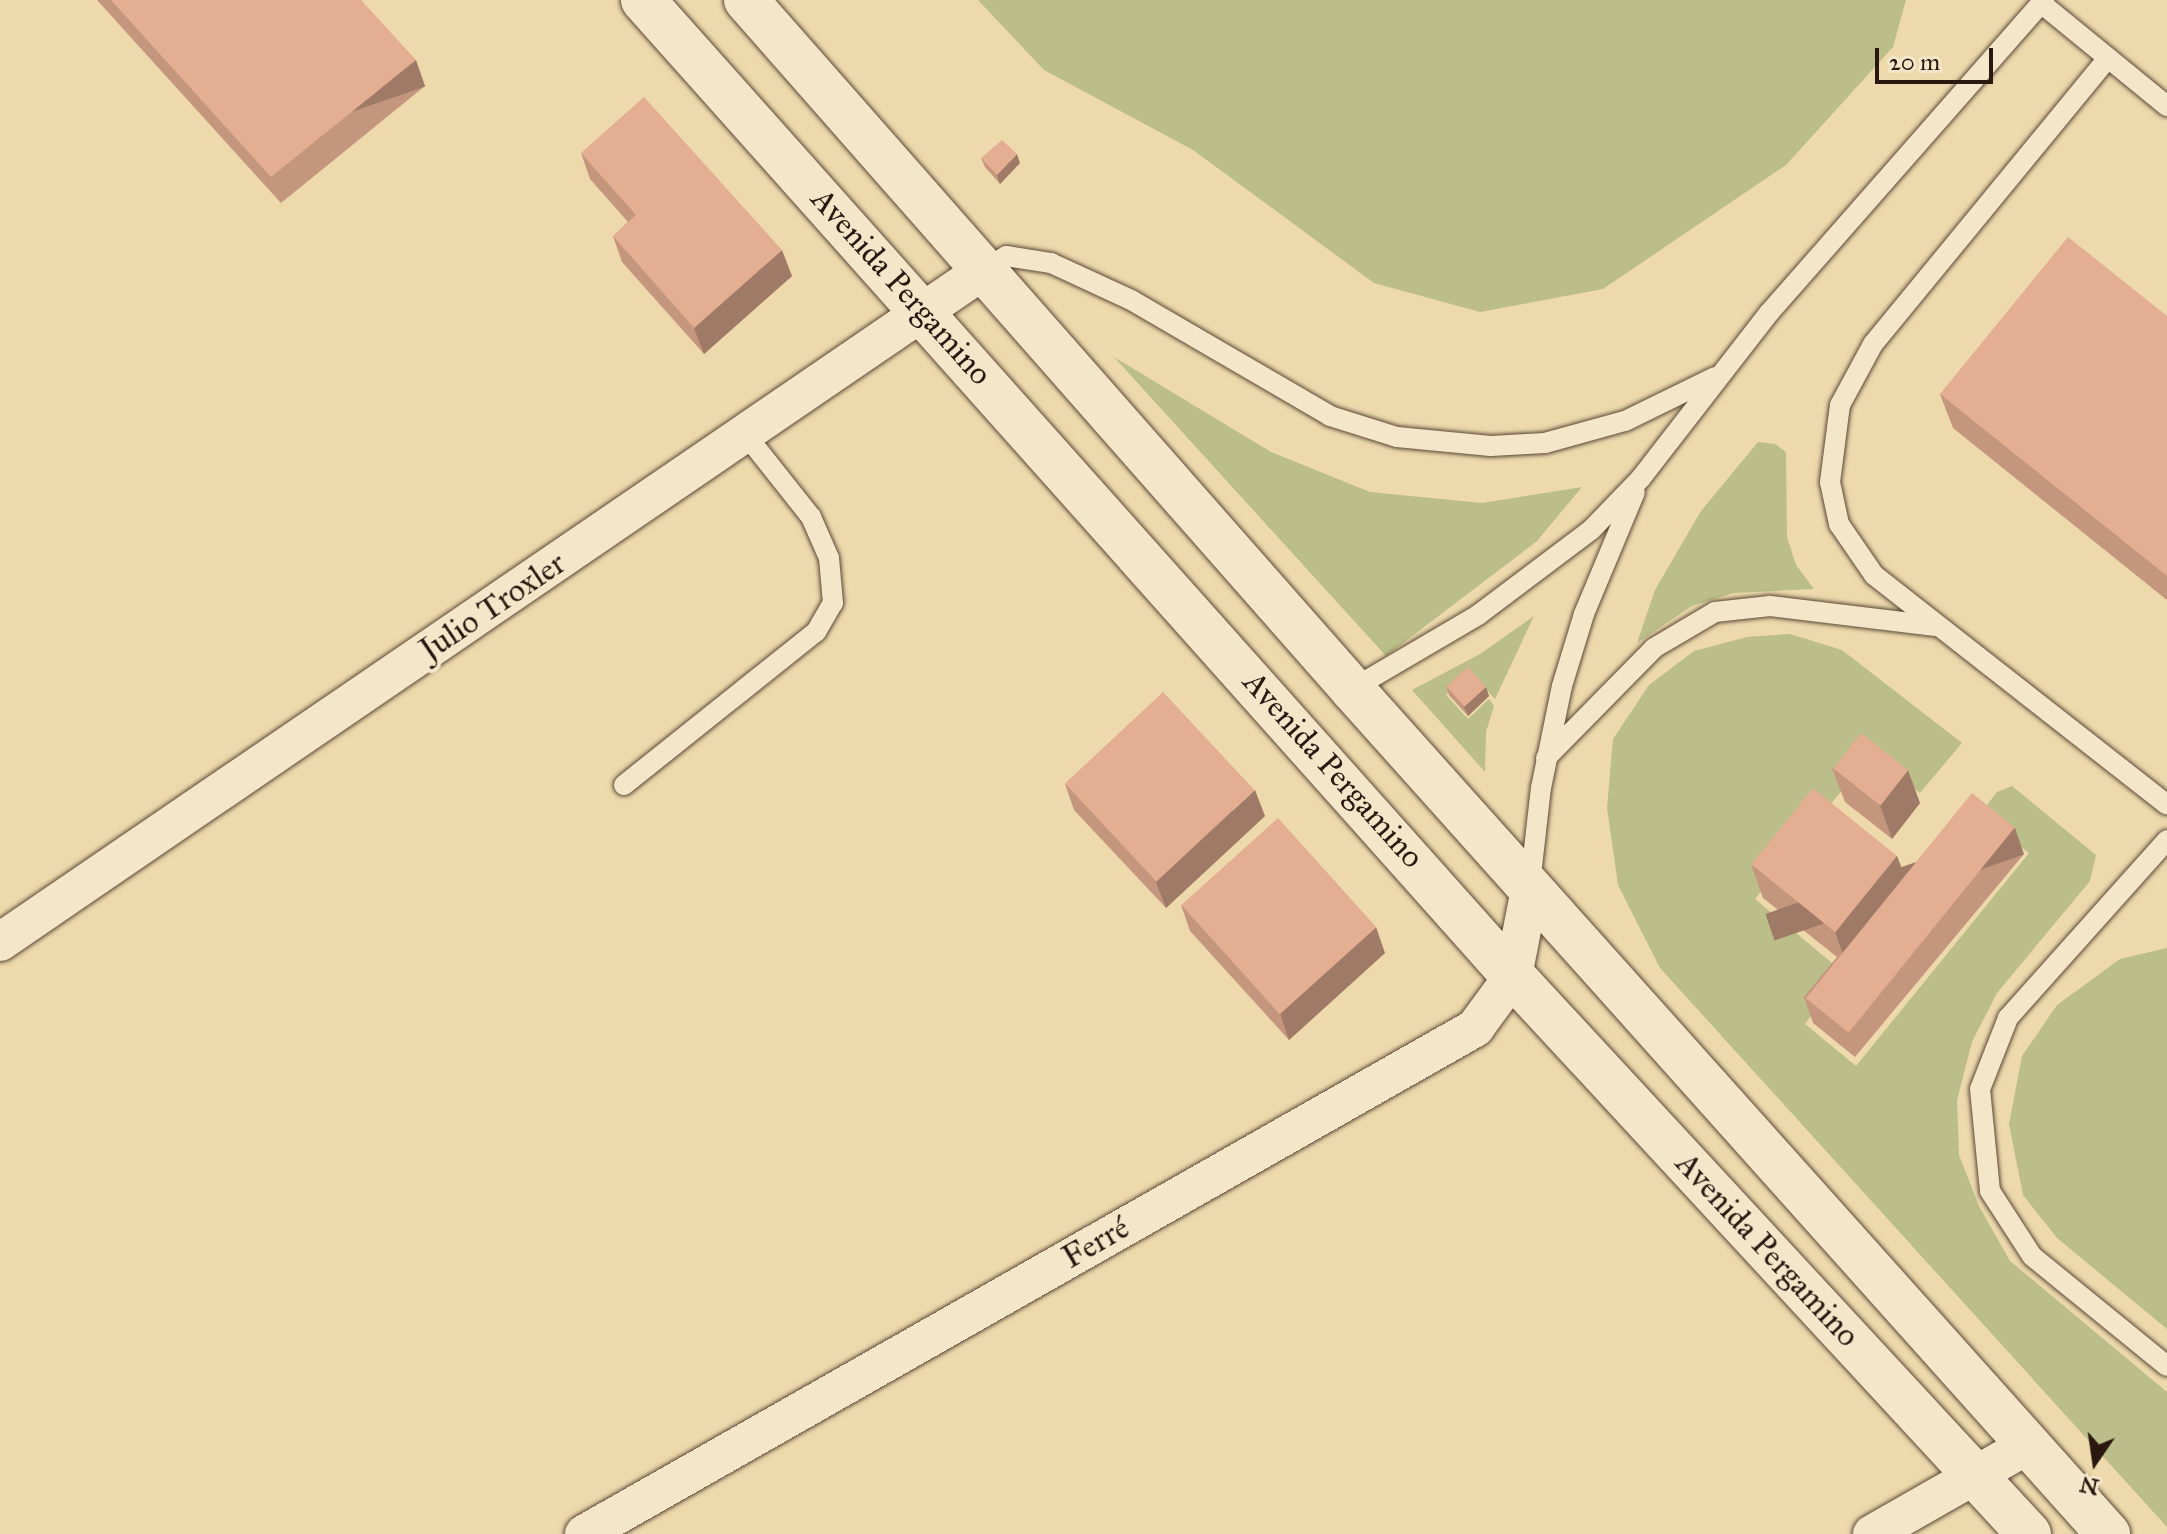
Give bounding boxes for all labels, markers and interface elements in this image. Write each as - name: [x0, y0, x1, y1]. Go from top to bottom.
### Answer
- scale bar: [1879, 32, 1997, 82]
- text: 20 m: [1889, 47, 1940, 77]
- street label: Avenida Pergamino: [803, 181, 999, 393]
- street label: Julio Troxler: [413, 544, 573, 670]
- street label: Avenida Pergamino: [1235, 664, 1431, 876]
- street label: Avenida Pergamino: [1667, 1145, 1867, 1355]
- street label: Ferré: [1056, 1209, 1136, 1277]
- north arrow: [2055, 1422, 2135, 1502]
- text: N: [2077, 1471, 2102, 1501]

